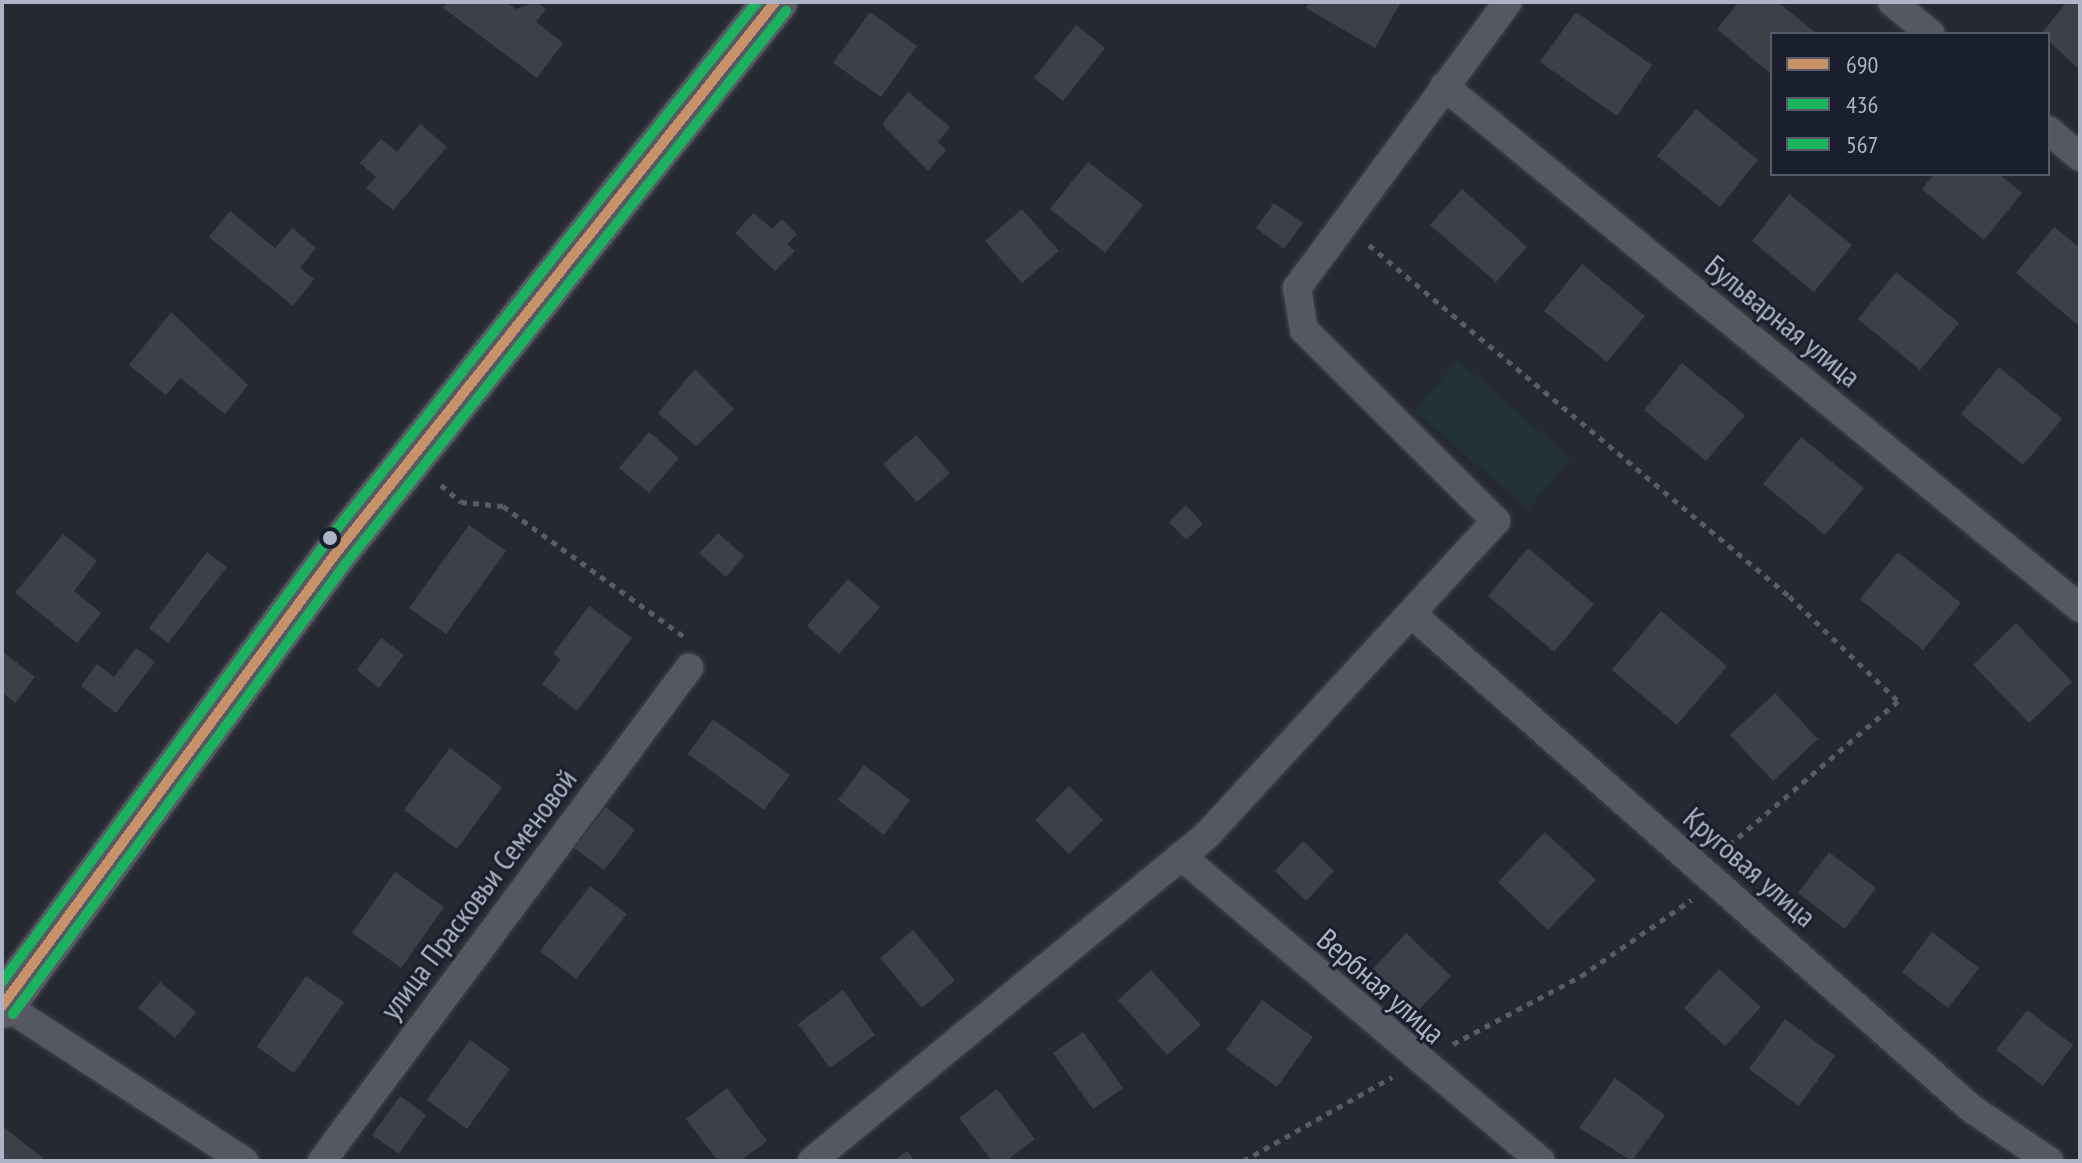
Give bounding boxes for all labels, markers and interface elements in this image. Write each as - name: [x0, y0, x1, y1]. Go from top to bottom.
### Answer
- legend: [1770, 32, 2050, 176]
- text: 690: [1846, 49, 1878, 80]
- text: 436: [1846, 89, 1878, 120]
- text: 567: [1846, 129, 1878, 160]
- street label: Бульварная улица: [1698, 247, 1868, 395]
- unlabelled marker: [322, 530, 338, 546]
- street label: улица Прасковьи Семеновой: [372, 762, 584, 1026]
- street label: Круговая улица: [1676, 800, 1824, 934]
- street label: Вербная улица: [1310, 921, 1452, 1051]

